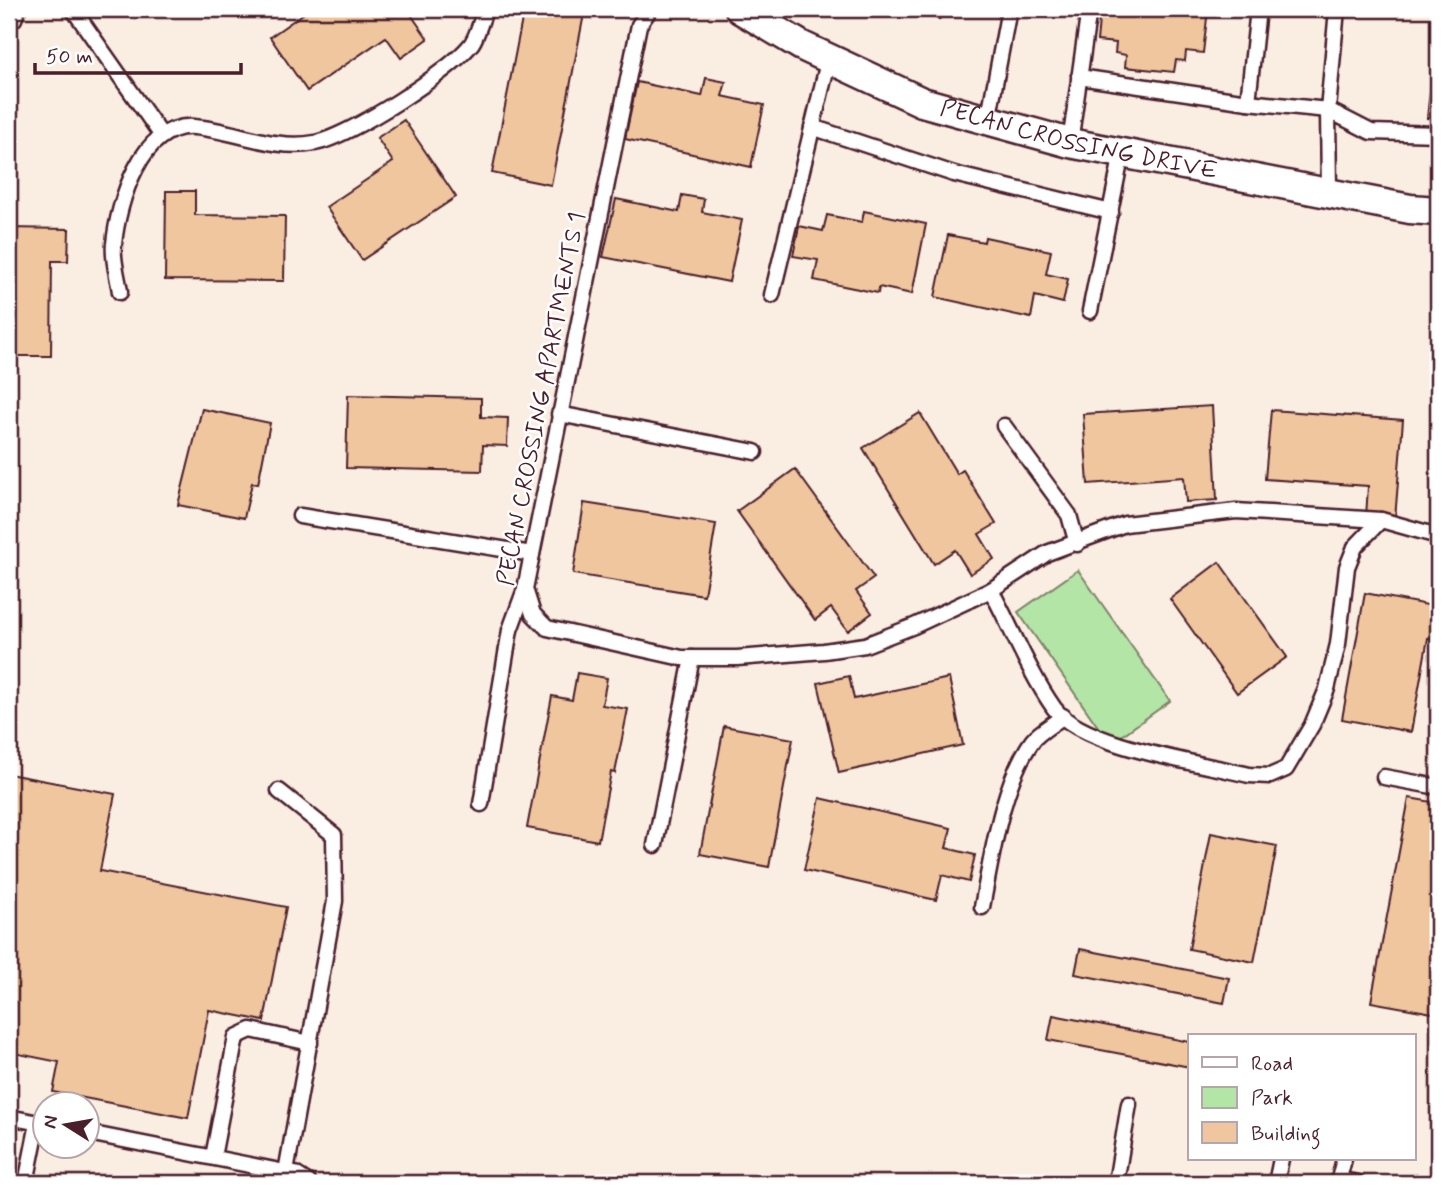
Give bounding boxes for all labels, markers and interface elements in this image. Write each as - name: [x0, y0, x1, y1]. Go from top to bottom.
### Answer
- scale bar: [35, 32, 242, 76]
- text: 50 m: [46, 43, 93, 71]
- street label: PECAN CROSSING DRIVE: [937, 92, 1220, 187]
- street label: PECAN CROSSING APARTMENTS 1: [491, 210, 593, 588]
- legend: [1188, 1034, 1416, 1160]
- text: Road: [1251, 1050, 1293, 1078]
- text: Park: [1251, 1084, 1293, 1112]
- north arrow: [32, 1090, 102, 1160]
- text: N: [37, 1113, 64, 1131]
- text: Building: [1251, 1120, 1321, 1150]

